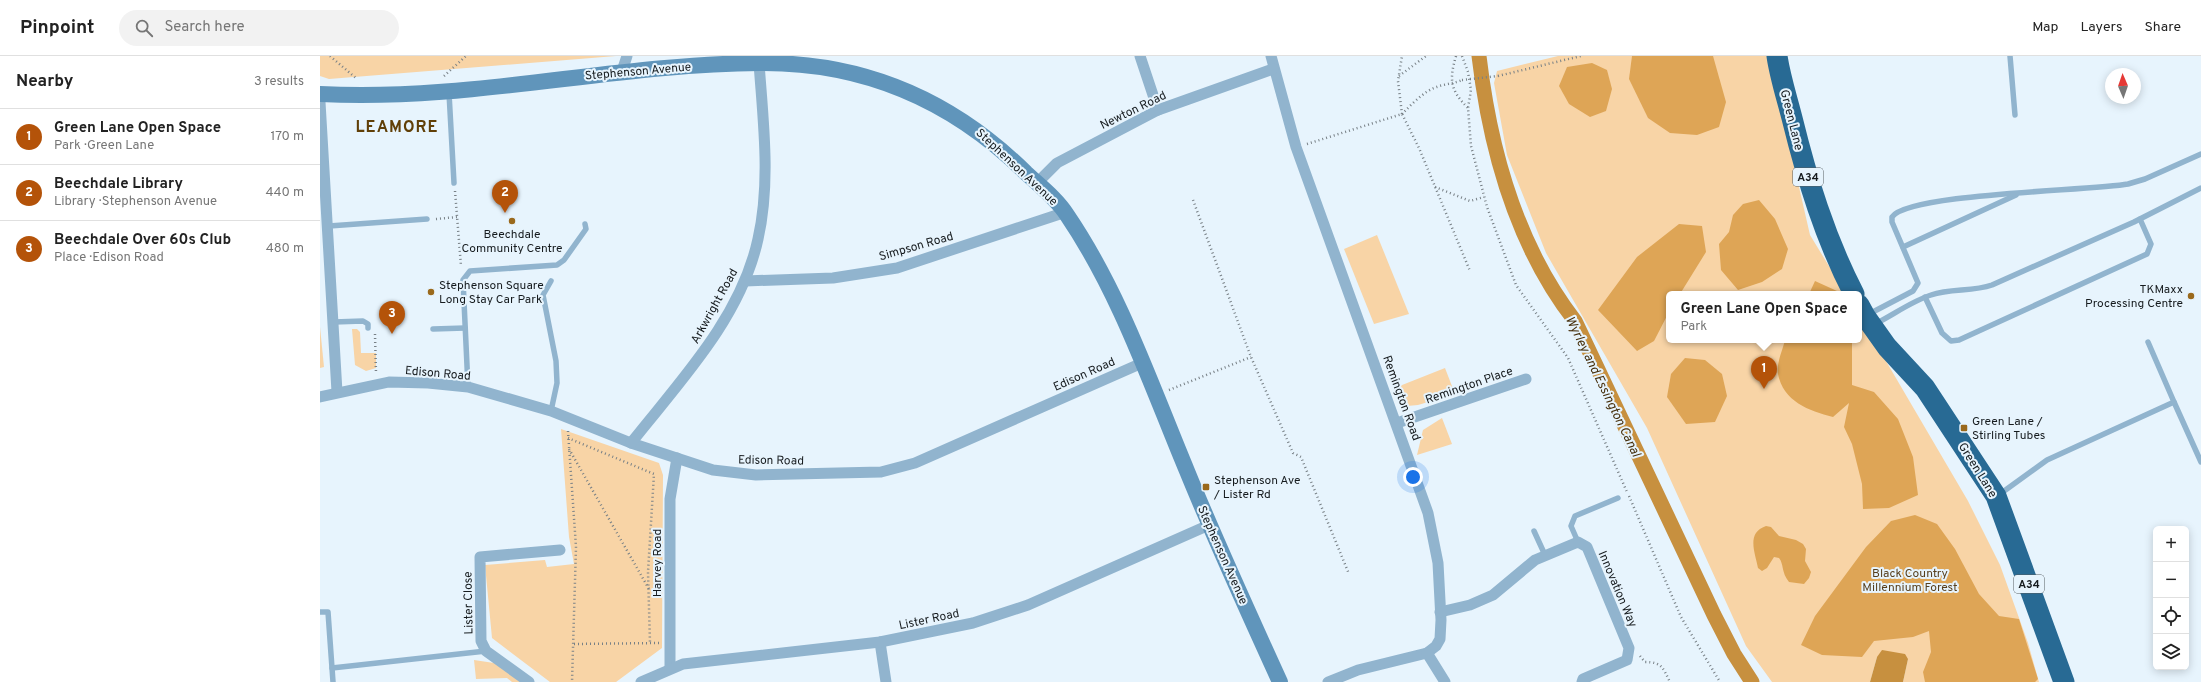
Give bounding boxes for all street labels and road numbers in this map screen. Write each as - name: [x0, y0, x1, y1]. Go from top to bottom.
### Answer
- street label: Stephenson Avenue: [584, 59, 692, 85]
- street label: Newton Road: [1098, 88, 1169, 134]
- street label: Green Lane: [1776, 88, 1806, 152]
- street label: Stephenson Avenue: [972, 126, 1061, 210]
- road number: A34: [1793, 168, 1823, 186]
- street label: Simpson Road: [877, 229, 955, 265]
- street label: Arkwright Road: [688, 266, 742, 347]
- street label: Edison Road: [1051, 354, 1118, 396]
- street label: Remington Road: [1378, 354, 1424, 443]
- street label: Edison Road: [404, 363, 472, 385]
- street label: Remington Place: [1423, 363, 1515, 408]
- street label: Green Lane: [1954, 440, 2000, 501]
- street label: Edison Road: [738, 452, 804, 470]
- street label: Stephenson Avenue: [1193, 504, 1251, 607]
- street label: Harvey Road: [650, 529, 666, 597]
- street label: Innovation Way: [1594, 549, 1640, 630]
- street label: Lister Close: [460, 571, 478, 635]
- road number: A34: [2014, 575, 2044, 593]
- street label: Lister Road: [897, 606, 961, 634]

